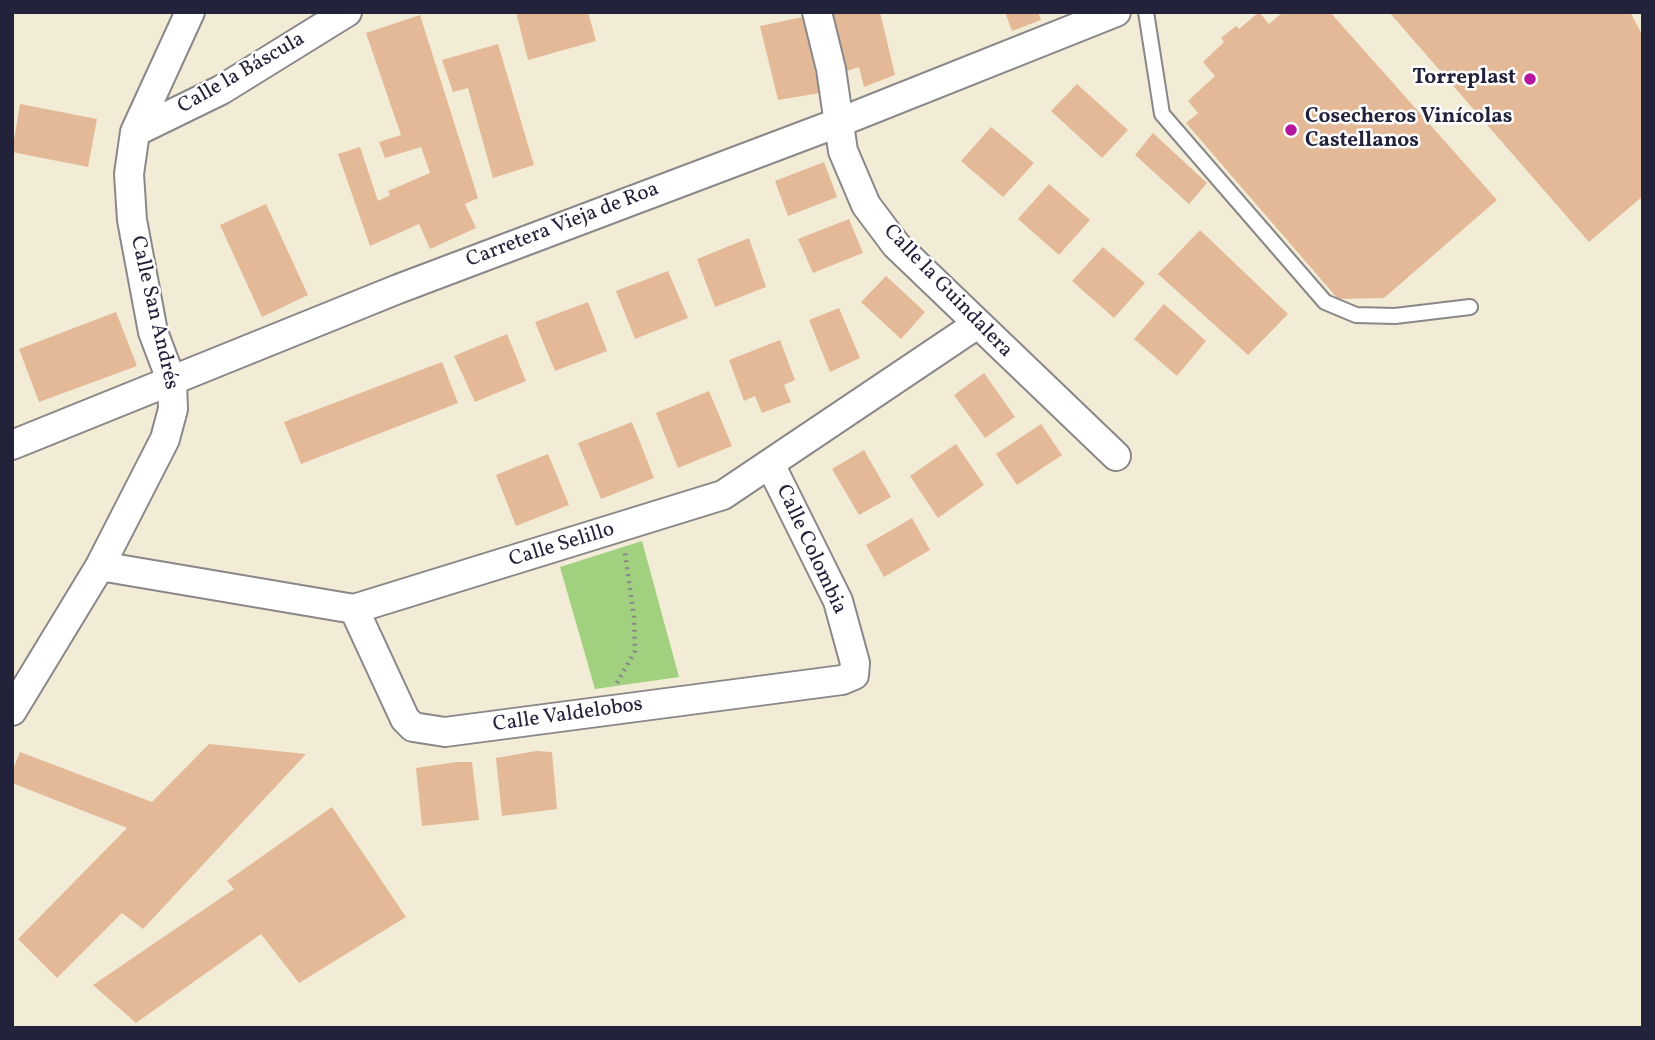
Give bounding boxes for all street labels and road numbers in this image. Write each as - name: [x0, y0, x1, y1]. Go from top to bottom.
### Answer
- street label: Calle la Báscula: [174, 28, 310, 120]
- street label: Carretera Vieja de Roa: [463, 178, 663, 274]
- street label: Calle la Guindalera: [877, 220, 1017, 364]
- street label: Calle San Andrés: [123, 234, 183, 392]
- street label: Calle Colombia: [769, 481, 851, 619]
- street label: Calle Selillo: [506, 518, 618, 574]
- street label: Calle Valdelobos: [492, 693, 644, 739]

